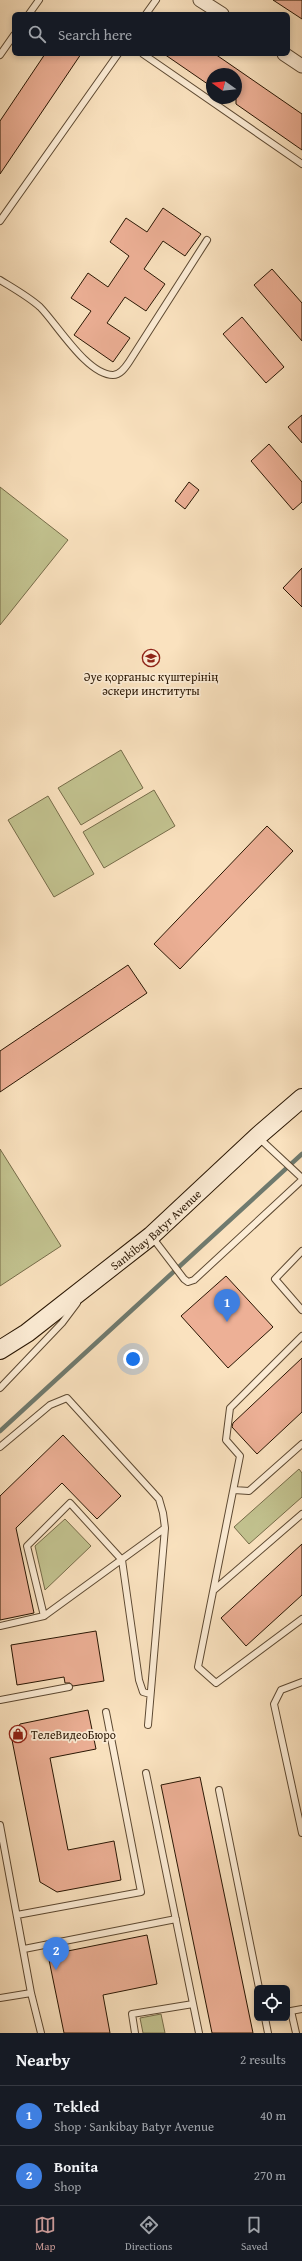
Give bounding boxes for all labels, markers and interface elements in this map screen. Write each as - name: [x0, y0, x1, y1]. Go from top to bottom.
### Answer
- search box: [12, 12, 290, 56]
- icon: search: [26, 23, 48, 45]
- text: Search here: [58, 24, 132, 45]
- north arrow: [206, 68, 242, 104]
- school or university icon: Әуе қорғаныс күштерінің әскери институты: [141, 648, 161, 668]
- place label: Әуе қорғаныс күштерінің әскери институты: [84, 668, 218, 699]
- street label: Sankibay Batyr Avenue: [106, 1185, 205, 1274]
- pin: 1: [214, 1289, 240, 1322]
- your location: [123, 1349, 143, 1369]
- shop icon: ТелеВидеоБюро: [8, 1724, 28, 1744]
- place label: ТелеВидеоБюро: [31, 1726, 116, 1743]
- pin: 2: [43, 1937, 69, 1970]
- map controls: [254, 1985, 290, 2021]
- button: locate: [254, 1985, 290, 2021]
- text: Nearby: [16, 2047, 70, 2072]
- text: 2 results: [240, 2050, 286, 2069]
- text: Тekled: [54, 2096, 99, 2117]
- text: 1: [26, 2106, 32, 2125]
- text: 40 m: [260, 2106, 286, 2125]
- text: Shop · Sankibay Batyr Avenue: [54, 2117, 214, 2136]
- text: Bonita: [54, 2156, 98, 2177]
- text: 2: [26, 2166, 32, 2185]
- text: 270 m: [254, 2166, 286, 2185]
- text: Shop: [54, 2177, 81, 2196]
- tab: Map: [34, 2214, 56, 2254]
- tab: Directions: [125, 2214, 172, 2254]
- tab: Saved: [241, 2214, 268, 2254]

